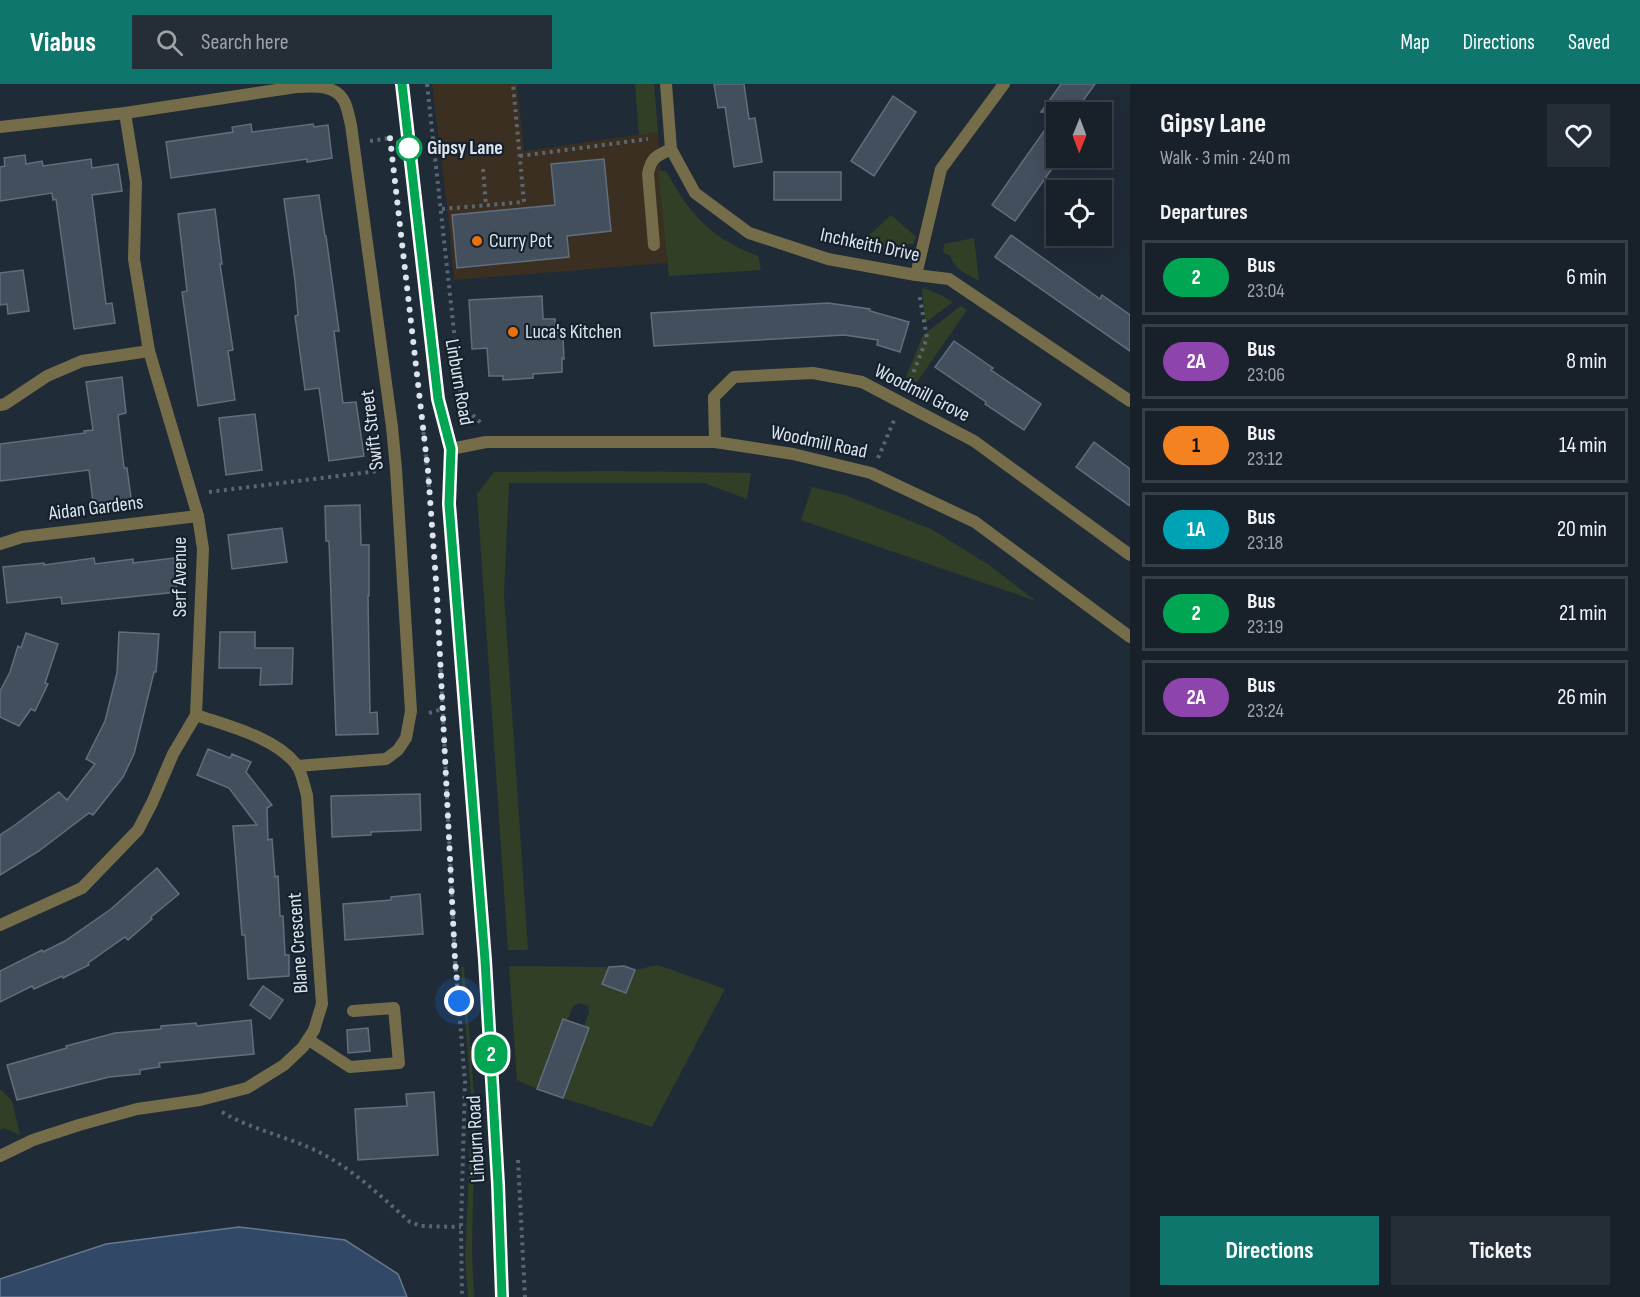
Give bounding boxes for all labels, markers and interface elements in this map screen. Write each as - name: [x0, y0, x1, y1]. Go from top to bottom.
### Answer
- search box: [132, 15, 552, 69]
- text: Viabus: [30, 26, 96, 59]
- icon: search: [153, 26, 186, 59]
- text: Search here: [201, 29, 288, 56]
- text: Map: [1400, 30, 1430, 55]
- text: Directions: [1463, 30, 1535, 55]
- text: Saved: [1568, 30, 1610, 55]
- north arrow: [1046, 102, 1112, 168]
- map controls: [1046, 102, 1112, 246]
- button: heart: [1547, 104, 1610, 167]
- text: Gipsy Lane: [1160, 107, 1266, 140]
- marker: Gipsy Lane: [396, 135, 422, 161]
- place label: Gipsy Lane: [427, 136, 503, 160]
- text: Walk · 3 min · 240 m: [1160, 146, 1290, 170]
- button: locate: [1046, 180, 1112, 246]
- text: Departures: [1160, 199, 1248, 226]
- street label: Inchkeith Drive: [818, 223, 922, 267]
- place label: Curry Pot: [489, 229, 552, 253]
- marker: Curry Pot: [470, 234, 484, 248]
- text: Bus: [1247, 252, 1276, 279]
- text: 6 min: [1566, 264, 1607, 291]
- text: 2: [1191, 265, 1201, 290]
- text: 23:04: [1247, 279, 1285, 303]
- place label: Luca's Kitchen: [525, 320, 622, 344]
- marker: Luca's Kitchen: [506, 325, 520, 339]
- text: Bus: [1247, 336, 1276, 363]
- street label: Linburn Road: [440, 337, 478, 427]
- text: 8 min: [1566, 348, 1607, 375]
- text: 2A: [1186, 349, 1206, 374]
- street label: Woodmill Grove: [870, 359, 974, 427]
- text: 23:06: [1247, 363, 1285, 387]
- street label: Swift Street: [355, 388, 389, 472]
- street label: Woodmill Road: [769, 420, 869, 464]
- text: Bus: [1247, 420, 1276, 447]
- text: 14 min: [1559, 432, 1607, 459]
- text: 1: [1192, 433, 1200, 458]
- text: 23:12: [1247, 447, 1283, 471]
- street label: Aidan Gardens: [46, 490, 145, 526]
- text: Bus: [1247, 504, 1276, 531]
- text: 20 min: [1557, 516, 1607, 543]
- text: 1A: [1187, 517, 1205, 542]
- text: 23:18: [1247, 531, 1283, 555]
- street label: Serf Avenue: [168, 537, 192, 617]
- text: Bus: [1247, 588, 1276, 615]
- text: 21 min: [1559, 600, 1607, 627]
- text: 2: [1191, 601, 1201, 626]
- text: 23:19: [1247, 615, 1283, 639]
- text: Bus: [1247, 672, 1276, 699]
- text: 26 min: [1557, 684, 1607, 711]
- text: 2A: [1186, 685, 1206, 710]
- text: 23:24: [1247, 699, 1284, 723]
- street label: Blane Crescent: [283, 892, 313, 994]
- your location: [444, 986, 474, 1016]
- line badge: 2: [472, 1034, 510, 1074]
- text: 2: [486, 1042, 496, 1067]
- street label: Linburn Road: [462, 1095, 490, 1183]
- button: Directions: [1160, 1216, 1379, 1285]
- button: Tickets: [1391, 1216, 1610, 1285]

